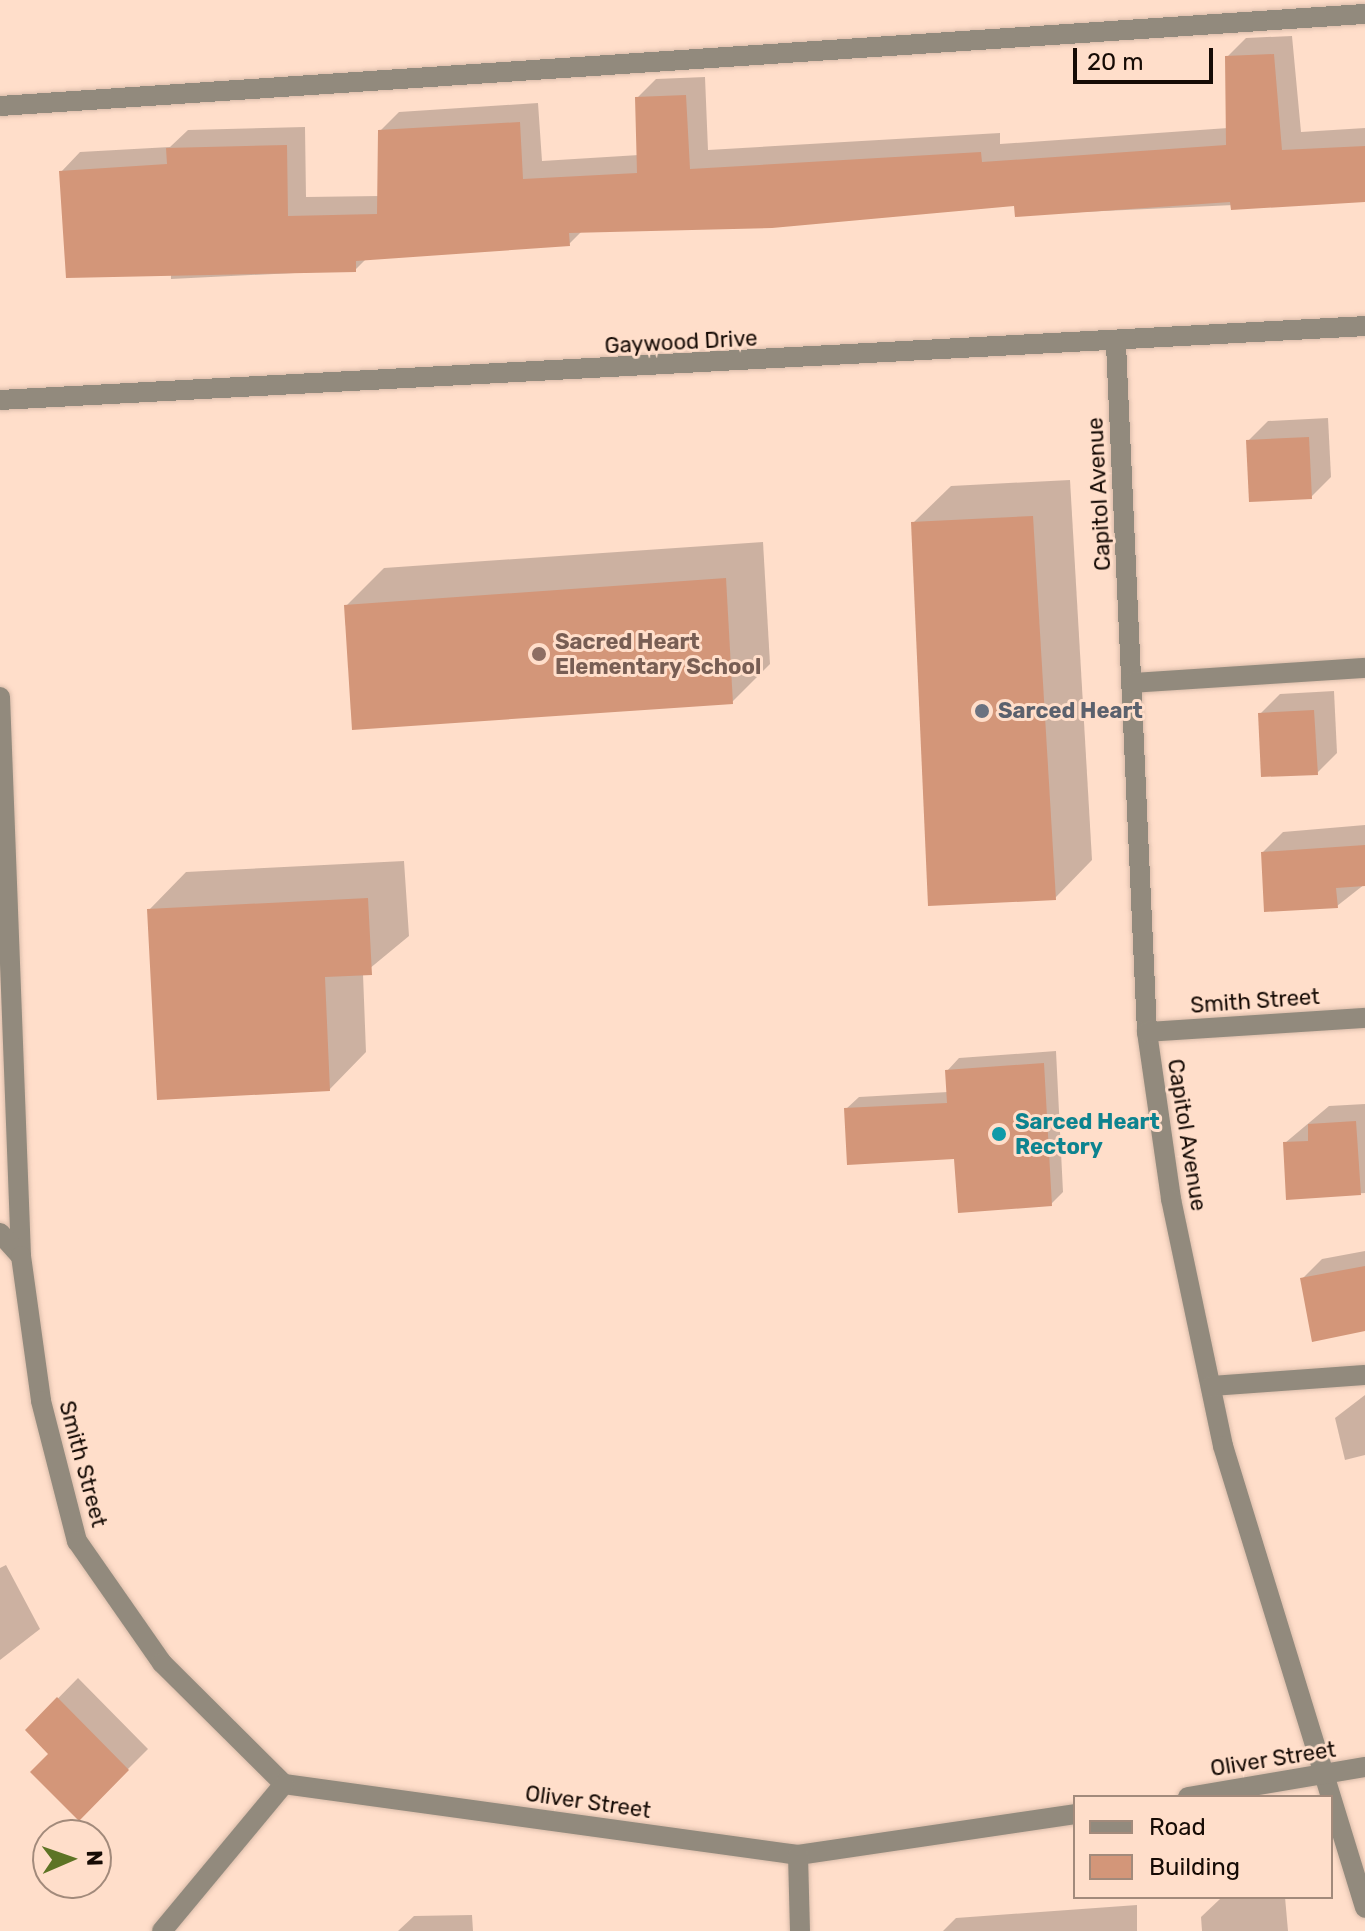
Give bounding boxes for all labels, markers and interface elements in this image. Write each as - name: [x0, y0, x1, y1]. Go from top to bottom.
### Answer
- scale bar: [1077, 32, 1217, 82]
- text: 20 m: [1087, 48, 1144, 76]
- street label: Gaywood Drive: [604, 325, 758, 359]
- street label: Capitol Avenue: [1082, 416, 1116, 572]
- place label: Sacred Heart Elementary School: [555, 628, 762, 680]
- marker: Sacred Heart Elementary School: [530, 645, 548, 663]
- place label: Sarced Heart: [998, 698, 1143, 724]
- marker: Sarced Heart: [973, 702, 991, 720]
- street label: Smith Street: [1189, 983, 1321, 1019]
- street label: Capitol Avenue: [1162, 1057, 1212, 1213]
- place label: Sarced Heart Rectory: [1015, 1108, 1160, 1160]
- marker: Sarced Heart Rectory: [990, 1125, 1008, 1143]
- street label: Smith Street: [53, 1398, 113, 1530]
- street label: Oliver Street: [1208, 1736, 1338, 1782]
- street label: Oliver Street: [523, 1780, 653, 1824]
- legend: [1073, 1795, 1333, 1899]
- text: Road: [1149, 1813, 1206, 1841]
- north arrow: [32, 1819, 112, 1899]
- text: N: [81, 1850, 108, 1867]
- text: Building: [1149, 1853, 1240, 1881]

